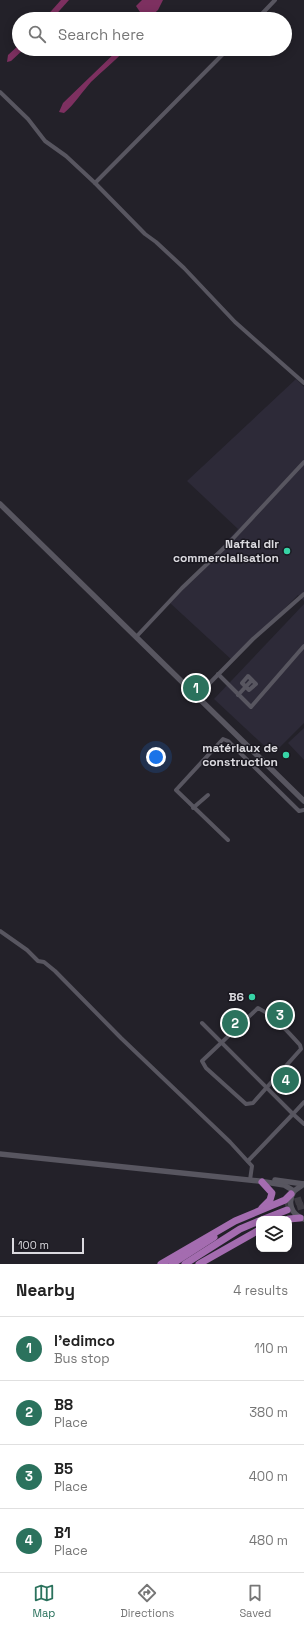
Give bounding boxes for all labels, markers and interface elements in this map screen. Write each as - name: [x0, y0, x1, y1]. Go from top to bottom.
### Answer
- search box: [12, 12, 292, 56]
- icon: search: [26, 23, 48, 45]
- text: Search here: [58, 25, 144, 44]
- place label: Naftal dir commercialisation: [173, 536, 279, 566]
- marker: Naftal dir commercialisation: [282, 546, 292, 556]
- pin: 1: [183, 673, 209, 703]
- place label: matériaux de construction: [202, 740, 278, 770]
- your location: [146, 747, 166, 767]
- marker: matériaux de construction: [281, 750, 291, 760]
- place label: B6: [229, 989, 244, 1005]
- marker: B6: [247, 992, 257, 1002]
- pin: 3: [267, 1000, 293, 1030]
- pin: 2: [222, 1008, 248, 1038]
- pin: 4: [273, 1065, 299, 1095]
- map controls: [256, 1216, 292, 1252]
- button: layers: [256, 1216, 292, 1252]
- scale bar: [12, 1236, 84, 1255]
- text: 100 m: [18, 1238, 49, 1252]
- text: Nearby: [16, 1279, 75, 1301]
- text: 4 results: [233, 1282, 288, 1299]
- text: l'edimco: [54, 1331, 115, 1350]
- text: 1: [26, 1340, 32, 1357]
- text: 110 m: [254, 1340, 288, 1357]
- text: Bus stop: [54, 1350, 110, 1367]
- text: B8: [54, 1395, 73, 1414]
- text: 2: [25, 1404, 33, 1421]
- text: 380 m: [249, 1404, 288, 1421]
- text: Place: [54, 1414, 88, 1431]
- text: B5: [54, 1459, 73, 1478]
- text: 3: [25, 1468, 33, 1485]
- text: 400 m: [249, 1468, 288, 1485]
- text: Place: [54, 1478, 88, 1495]
- text: B1: [54, 1523, 71, 1542]
- text: 4: [25, 1532, 33, 1549]
- text: 480 m: [249, 1532, 288, 1549]
- text: Place: [54, 1542, 88, 1559]
- tab: Map: [33, 1582, 55, 1620]
- tab: Directions: [120, 1582, 174, 1620]
- tab: Saved: [239, 1582, 271, 1620]

